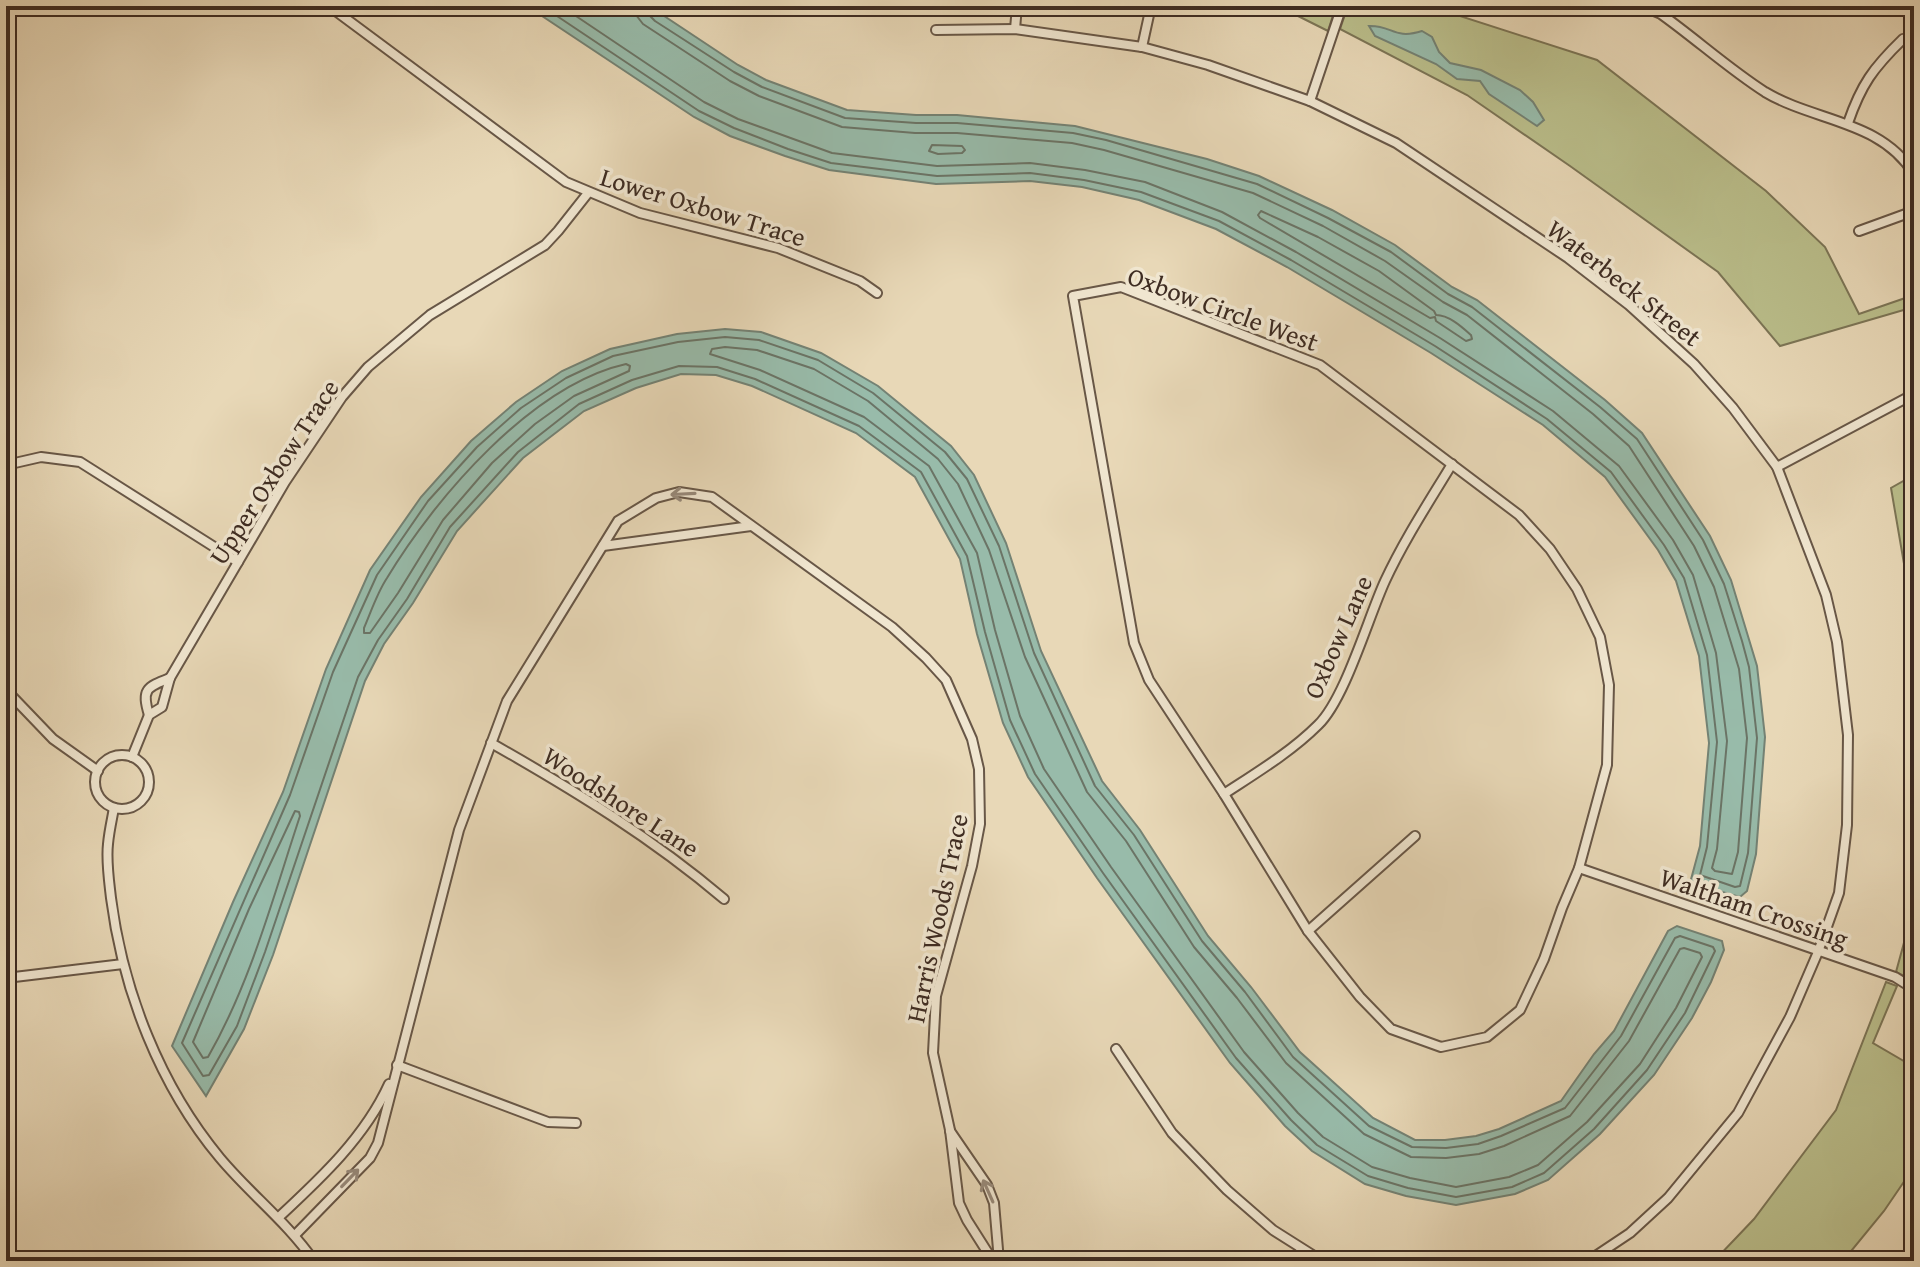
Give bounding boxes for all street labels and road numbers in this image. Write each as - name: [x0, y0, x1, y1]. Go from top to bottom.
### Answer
- street label: Lower Oxbow Trace: [596, 157, 811, 256]
- street label: Waterbeck Street: [1539, 210, 1710, 356]
- street label: Oxbow Circle West: [1122, 256, 1324, 361]
- street label: Upper Oxbow Trace: [199, 371, 348, 572]
- street label: Oxbow Lane: [1293, 569, 1382, 705]
- street label: Woodshore Lane: [535, 736, 707, 867]
- street label: Harris Woods Trace: [895, 810, 978, 1026]
- street label: Waltham Crossing: [1655, 857, 1854, 958]

